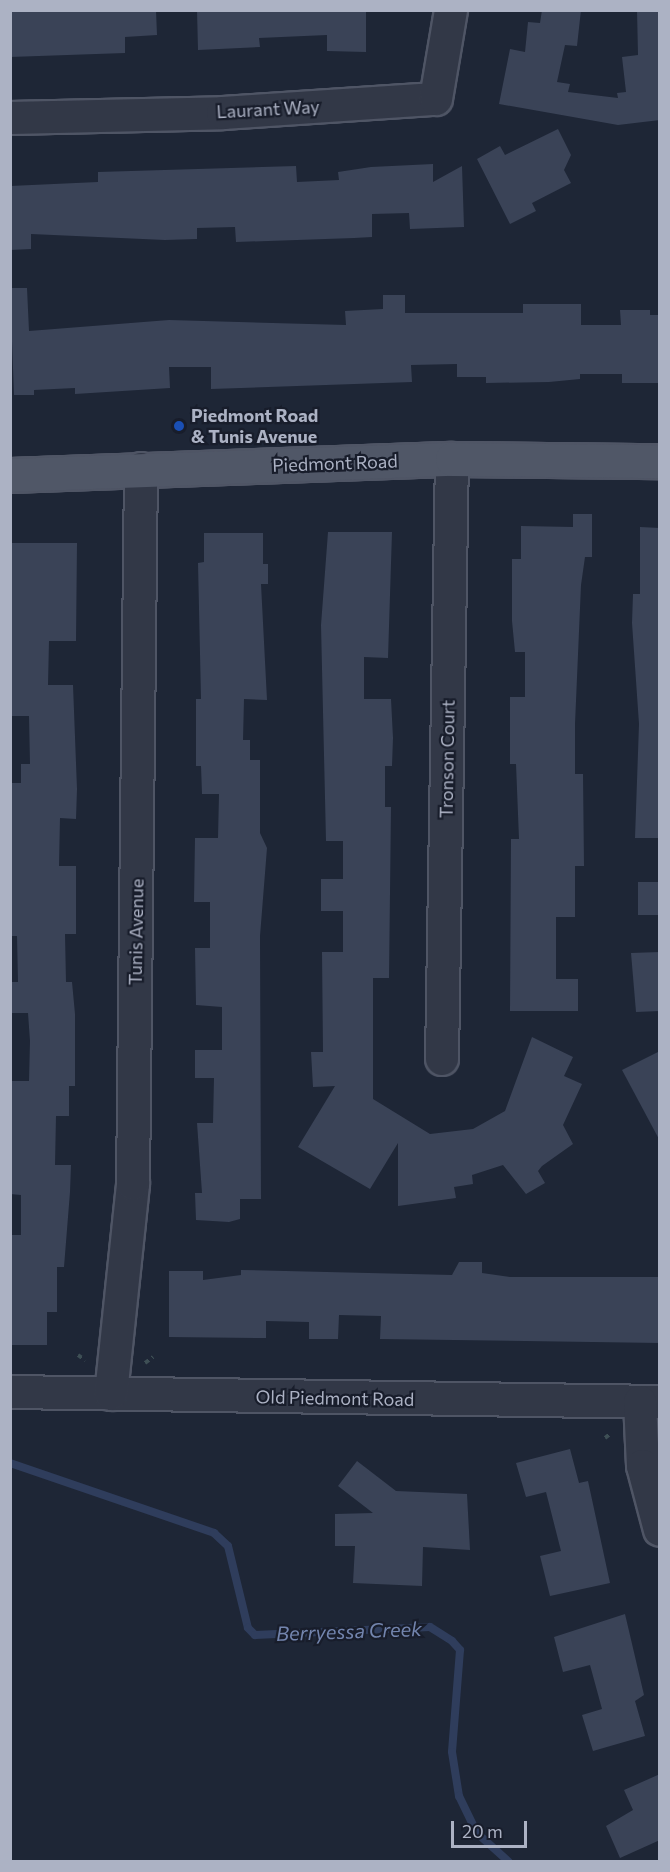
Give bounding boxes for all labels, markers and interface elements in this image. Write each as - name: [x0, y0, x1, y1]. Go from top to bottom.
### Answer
- street label: Laurant Way: [216, 96, 320, 122]
- place label: Piedmont Road & Tunis Avenue: [191, 405, 318, 448]
- marker: Piedmont Road & Tunis Avenue: [172, 419, 186, 433]
- street label: Piedmont Road: [272, 450, 398, 476]
- street label: Tronson Court: [435, 700, 459, 818]
- street label: Tunis Avenue: [124, 878, 148, 986]
- street label: Old Piedmont Road: [256, 1386, 414, 1410]
- water label: Berryessa Creek: [276, 1616, 422, 1646]
- scale bar: [454, 1809, 530, 1847]
- text: 20 m: [462, 1820, 503, 1842]

